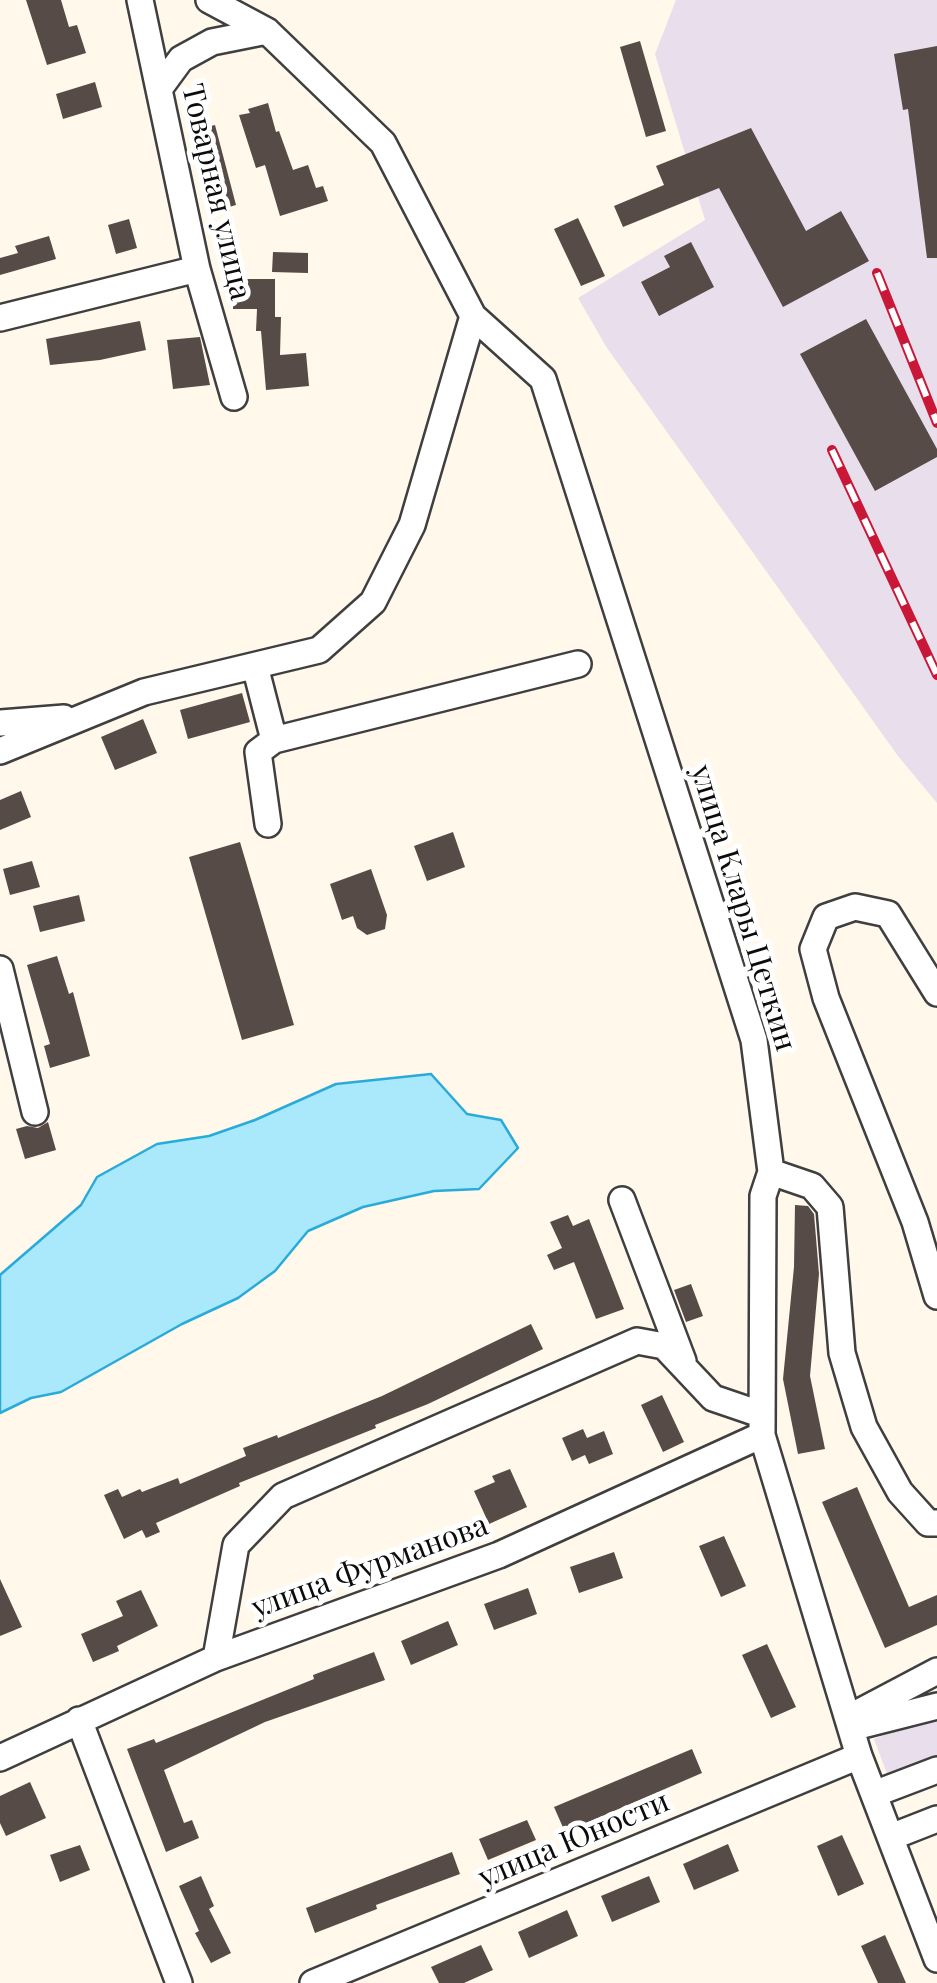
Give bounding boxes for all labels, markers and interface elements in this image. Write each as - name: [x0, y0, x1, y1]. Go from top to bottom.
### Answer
- street label: Товарная улица: [174, 81, 258, 303]
- street label: улица Клары Цеткин: [682, 761, 804, 1055]
- street label: улица Фурманова: [247, 1508, 493, 1626]
- street label: улица Юности: [473, 1784, 675, 1896]

